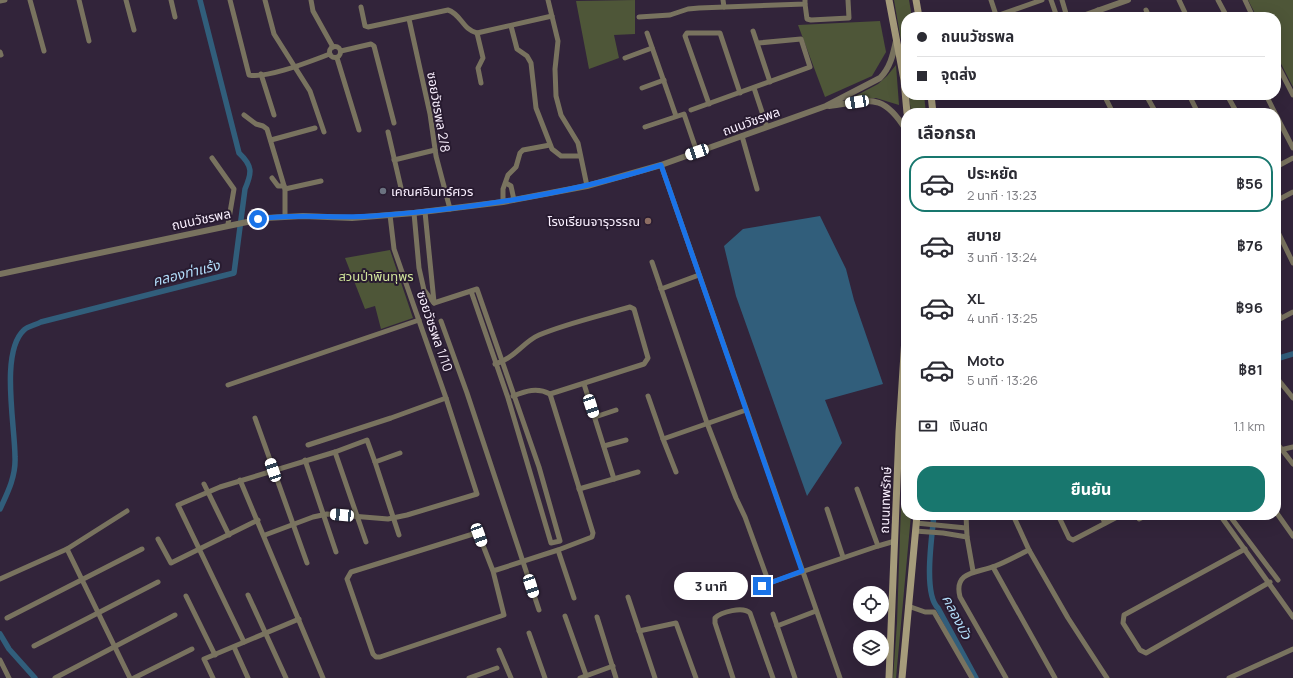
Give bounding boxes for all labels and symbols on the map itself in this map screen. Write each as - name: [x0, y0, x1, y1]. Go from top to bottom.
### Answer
- street label: ซอยวัชรพล 2/8: [423, 70, 455, 154]
- car: [844, 94, 870, 110]
- street label: ถนนวัชรพล: [720, 102, 782, 140]
- car: [684, 142, 710, 162]
- place label: เคณศอินทร์ศวร: [391, 182, 473, 200]
- marker: เคณศอินทร์ศวร: [378, 186, 388, 196]
- street label: ถนนวัชรพล: [170, 204, 232, 234]
- route start: [249, 210, 267, 228]
- place label: โรงเรียนจารุวรรณ: [548, 212, 640, 230]
- marker: โรงเรียนจารุวรรณ: [643, 216, 653, 226]
- water label: คลองท่าแร้ง: [150, 255, 223, 290]
- park label: สวนป่าพินทุพร: [338, 267, 414, 285]
- street label: ซอยวัชรพล 1/10: [413, 288, 457, 374]
- car: [582, 393, 600, 419]
- car: [263, 457, 283, 483]
- street label: ถนนเทพรักษ์: [875, 466, 895, 534]
- car: [330, 508, 354, 522]
- car: [469, 522, 489, 548]
- callout: 3 นาที: [674, 572, 748, 600]
- car: [522, 573, 540, 599]
- route end: [753, 577, 771, 595]
- water label: คลองบัว: [938, 591, 977, 643]

